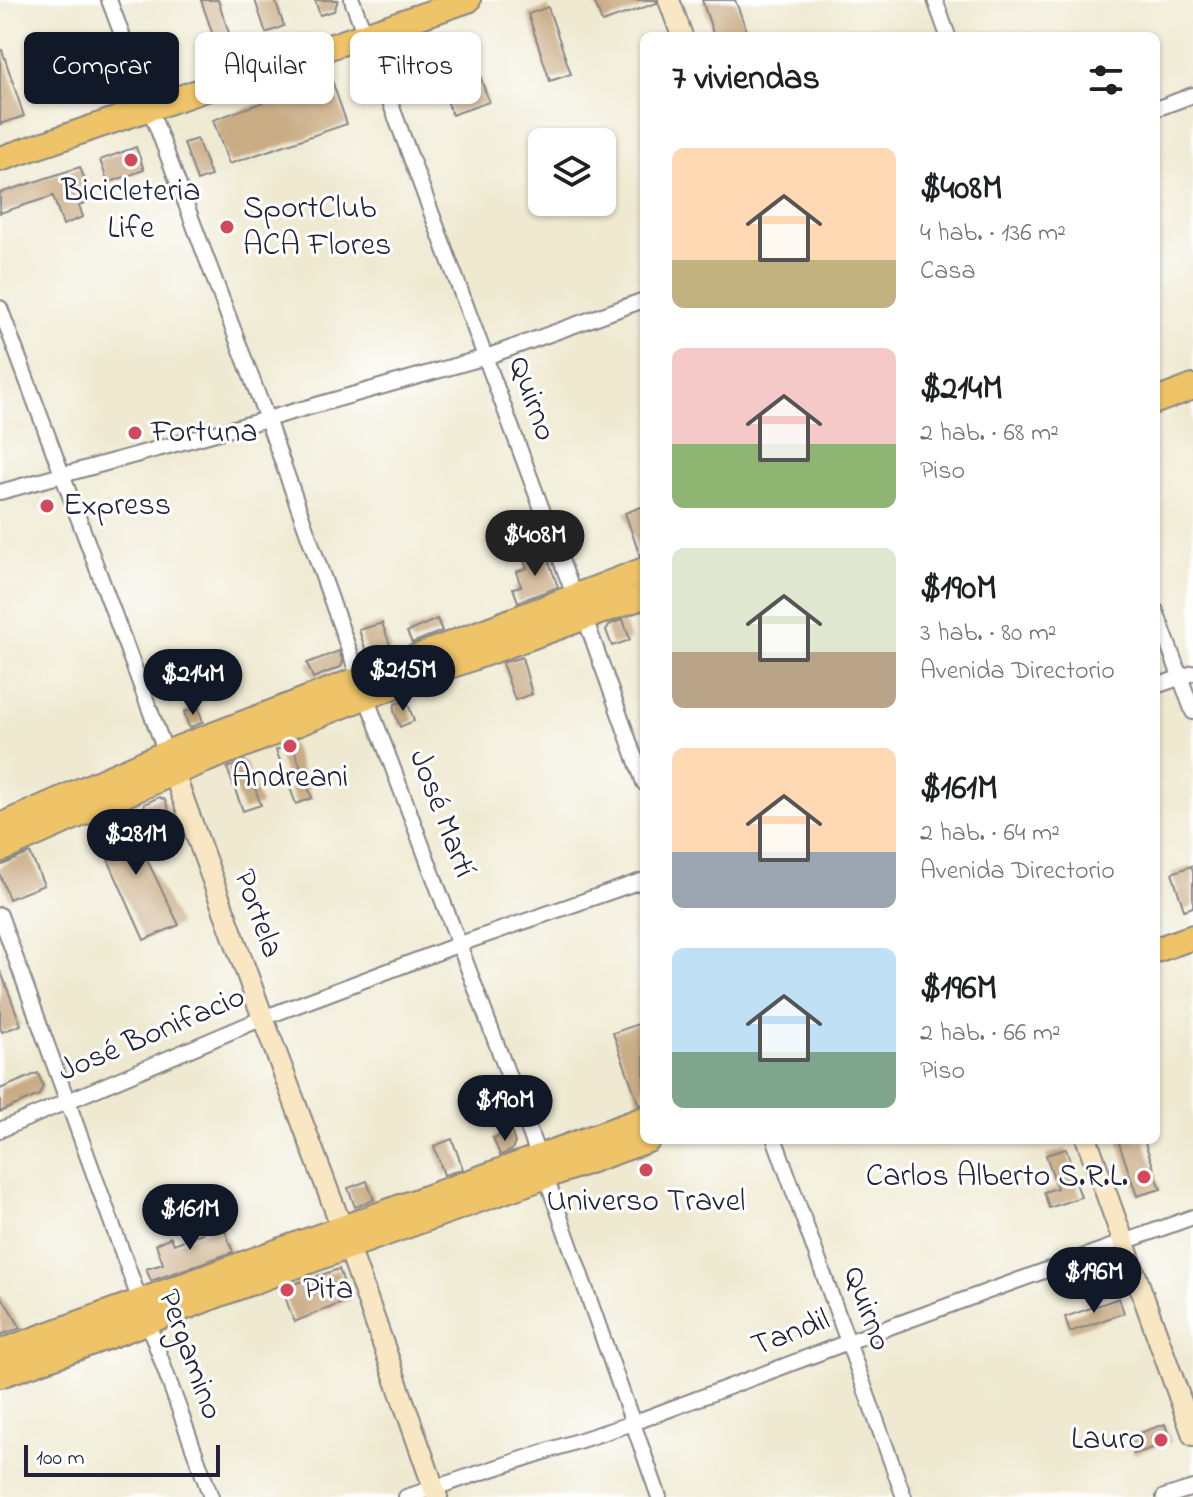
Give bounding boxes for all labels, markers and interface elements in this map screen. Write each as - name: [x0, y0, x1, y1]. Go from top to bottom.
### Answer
- chip: Comprar: [24, 32, 179, 104]
- chip: Alquilar: [195, 32, 334, 104]
- chip: Filtros: [350, 32, 481, 104]
- text: 7 viviendas: [672, 55, 820, 105]
- icon: filters: [1084, 58, 1128, 102]
- map controls: [528, 128, 616, 216]
- button: layers: [528, 128, 616, 216]
- marker: Bicicleteria Life: [122, 151, 140, 169]
- text: $408M: [920, 165, 1003, 215]
- place label: Bicicleteria Life: [60, 169, 201, 253]
- icon: home: [736, 180, 832, 276]
- place label: SportClub ACA Flores: [243, 186, 391, 270]
- text: 4 hab. · 136 m²: [920, 215, 1066, 253]
- marker: SportClub ACA Flores: [218, 218, 236, 236]
- text: Casa: [920, 253, 976, 291]
- street label: Quirno: [494, 350, 568, 448]
- text: $214M: [920, 365, 1003, 415]
- icon: home: [736, 380, 832, 476]
- place label: Fortuna: [150, 410, 257, 457]
- text: 2 hab. · 68 m²: [920, 415, 1059, 453]
- marker: Fortuna: [126, 424, 144, 442]
- text: Piso: [920, 453, 965, 491]
- place label: Express: [63, 483, 171, 530]
- marker: Express: [38, 497, 56, 515]
- pin: $408M: [479, 510, 591, 578]
- text: $408M: [503, 517, 567, 555]
- text: $190M: [920, 565, 997, 615]
- icon: home: [736, 580, 832, 676]
- text: 3 hab. · 80 m²: [920, 615, 1057, 653]
- pin: $215M: [347, 645, 459, 713]
- pin: $214M: [137, 649, 249, 717]
- text: $215M: [369, 652, 437, 690]
- text: Avenida Directorio: [920, 653, 1115, 691]
- text: $214M: [161, 656, 225, 694]
- marker: Andreani: [281, 737, 299, 755]
- street label: José Martí: [395, 743, 487, 885]
- place label: Andreani: [232, 755, 348, 802]
- text: $161M: [920, 765, 998, 815]
- icon: home: [736, 780, 832, 876]
- pin: $281M: [80, 809, 192, 877]
- text: 2 hab. · 64 m²: [920, 815, 1060, 853]
- text: $281M: [105, 816, 167, 854]
- text: Avenida Directorio: [920, 853, 1115, 891]
- street label: Portela: [219, 863, 295, 965]
- text: $196M: [920, 965, 997, 1015]
- street label: José Bonifacio: [51, 974, 253, 1096]
- icon: home: [736, 980, 832, 1076]
- text: 2 hab. · 66 m²: [920, 1015, 1061, 1053]
- text: Piso: [920, 1053, 965, 1091]
- pin: $190M: [449, 1075, 561, 1143]
- text: $190M: [476, 1082, 534, 1120]
- place label: Carlos Alberto S.R.L.: [866, 1154, 1128, 1201]
- marker: Universo Travel: [637, 1161, 655, 1179]
- marker: Carlos Alberto S.R.L.: [1135, 1168, 1153, 1186]
- place label: Universo Travel: [547, 1179, 745, 1226]
- pin: $161M: [134, 1184, 246, 1252]
- text: $161M: [160, 1191, 220, 1229]
- pin: $196M: [1038, 1247, 1150, 1315]
- text: $196M: [1064, 1254, 1124, 1292]
- street label: Quirno: [829, 1260, 903, 1358]
- place label: Pita: [303, 1267, 353, 1314]
- marker: Pita: [278, 1281, 296, 1299]
- street label: Pergamino: [144, 1283, 234, 1427]
- street label: Tandil: [745, 1298, 837, 1370]
- place label: Lauro: [1071, 1417, 1145, 1464]
- marker: Lauro: [1152, 1431, 1170, 1449]
- scale bar: [24, 1441, 220, 1477]
- text: 100 m: [36, 1443, 85, 1475]

